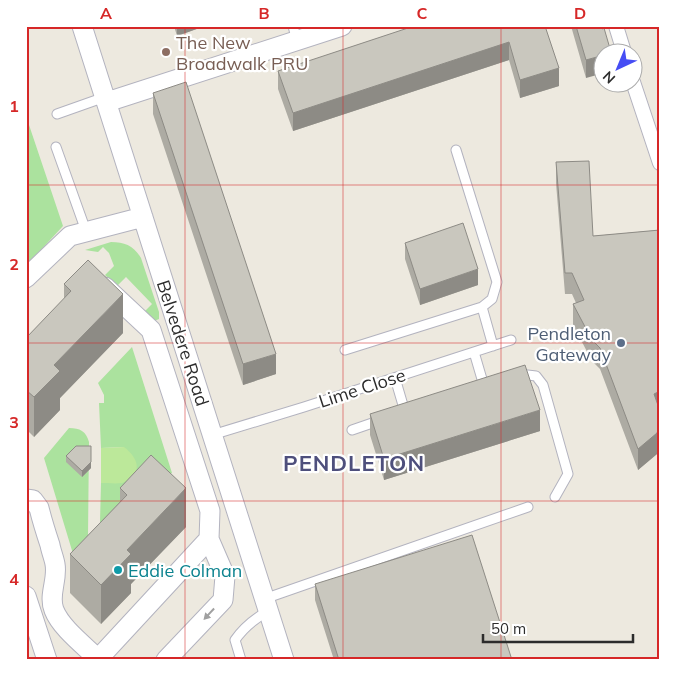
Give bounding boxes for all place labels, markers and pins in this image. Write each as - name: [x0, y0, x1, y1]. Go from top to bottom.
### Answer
- place label: The New Broadwalk PRU: [176, 31, 308, 75]
- marker: The New Broadwalk PRU: [160, 46, 172, 58]
- place label: Pendleton Gateway: [527, 322, 611, 366]
- marker: Pendleton Gateway: [615, 337, 627, 349]
- place label: Eddie Colman: [128, 559, 242, 582]
- marker: Eddie Colman: [112, 564, 124, 576]

